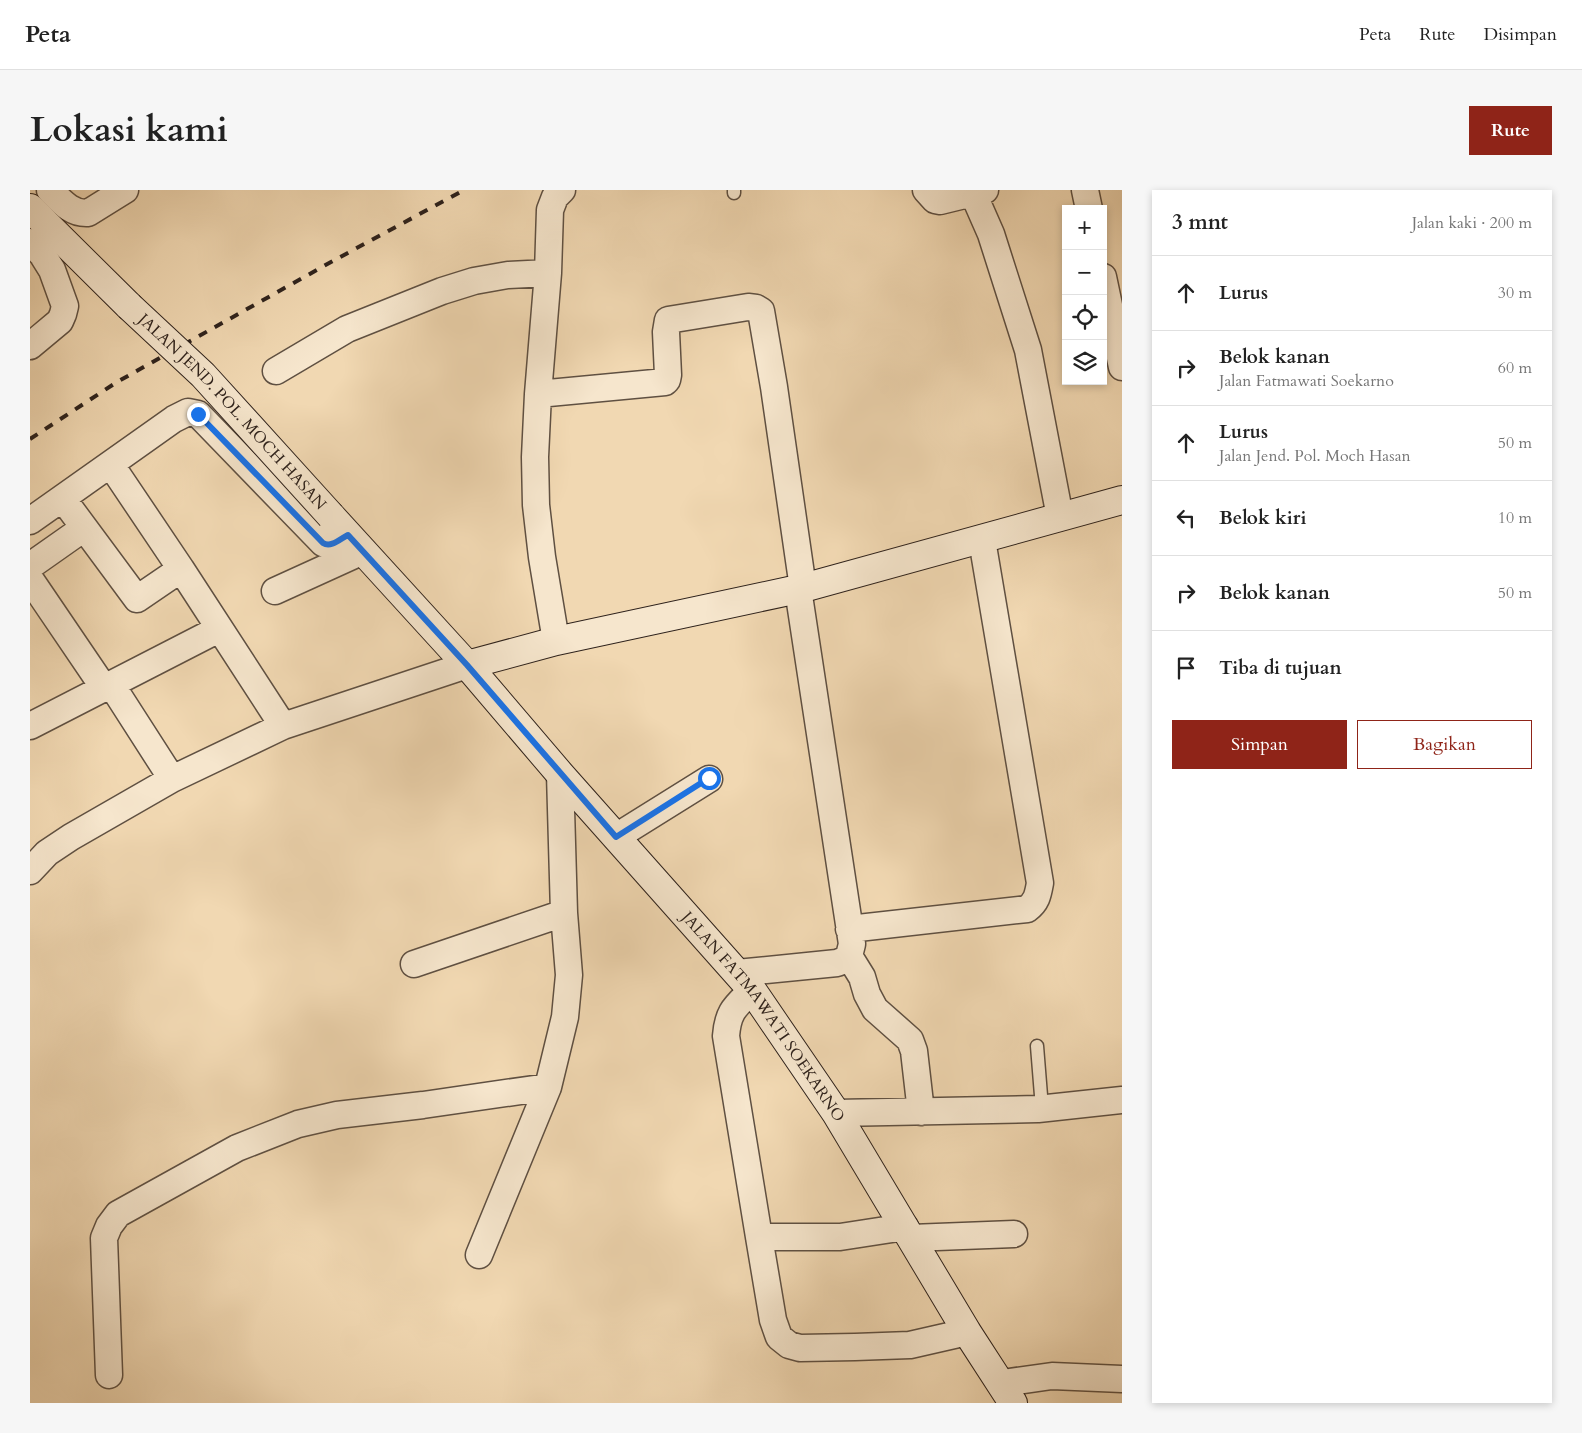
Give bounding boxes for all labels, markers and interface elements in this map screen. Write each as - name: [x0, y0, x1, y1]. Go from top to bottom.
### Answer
- text: Peta: [25, 18, 71, 51]
- text: Peta: [1359, 22, 1391, 47]
- text: Rute: [1419, 22, 1455, 47]
- text: Disimpan: [1483, 22, 1557, 47]
- text: Lokasi kami: [30, 106, 228, 154]
- button: Rute: [1469, 106, 1552, 155]
- map controls: [1062, 205, 1107, 385]
- button: +: [1062, 205, 1107, 250]
- text: 3 mnt: [1172, 208, 1228, 237]
- text: Jalan kaki · 200 m: [1412, 212, 1532, 234]
- button: −: [1062, 250, 1107, 295]
- icon: ahead: [1172, 279, 1200, 307]
- text: Lurus: [1219, 280, 1268, 306]
- text: 30 m: [1498, 282, 1532, 304]
- button: locate: [1062, 295, 1107, 340]
- street label: JALAN JEND. POL. MOCH HASAN: [132, 307, 332, 515]
- button: layers: [1062, 340, 1107, 385]
- text: Belok kanan: [1219, 344, 1330, 370]
- icon: right: [1172, 354, 1200, 382]
- text: 60 m: [1498, 357, 1532, 379]
- text: Jalan Fatmawati Soekarno: [1219, 370, 1394, 392]
- route end: [187, 403, 210, 426]
- text: Lurus: [1219, 419, 1268, 445]
- icon: ahead: [1172, 429, 1200, 457]
- text: 50 m: [1498, 432, 1532, 454]
- text: Jalan Jend. Pol. Moch Hasan: [1219, 445, 1411, 467]
- icon: left: [1172, 504, 1200, 532]
- text: Belok kiri: [1219, 505, 1306, 531]
- text: 10 m: [1498, 507, 1532, 529]
- icon: right: [1172, 579, 1200, 607]
- text: Belok kanan: [1219, 580, 1330, 606]
- text: 50 m: [1498, 582, 1532, 604]
- icon: arrive: [1172, 654, 1200, 682]
- text: Tiba di tujuan: [1219, 655, 1342, 681]
- button: Simpan: [1172, 720, 1347, 769]
- button: Bagikan: [1357, 720, 1532, 769]
- route start: [698, 767, 721, 790]
- street label: JALAN FATMAWATI SOEKARNO: [675, 905, 850, 1126]

